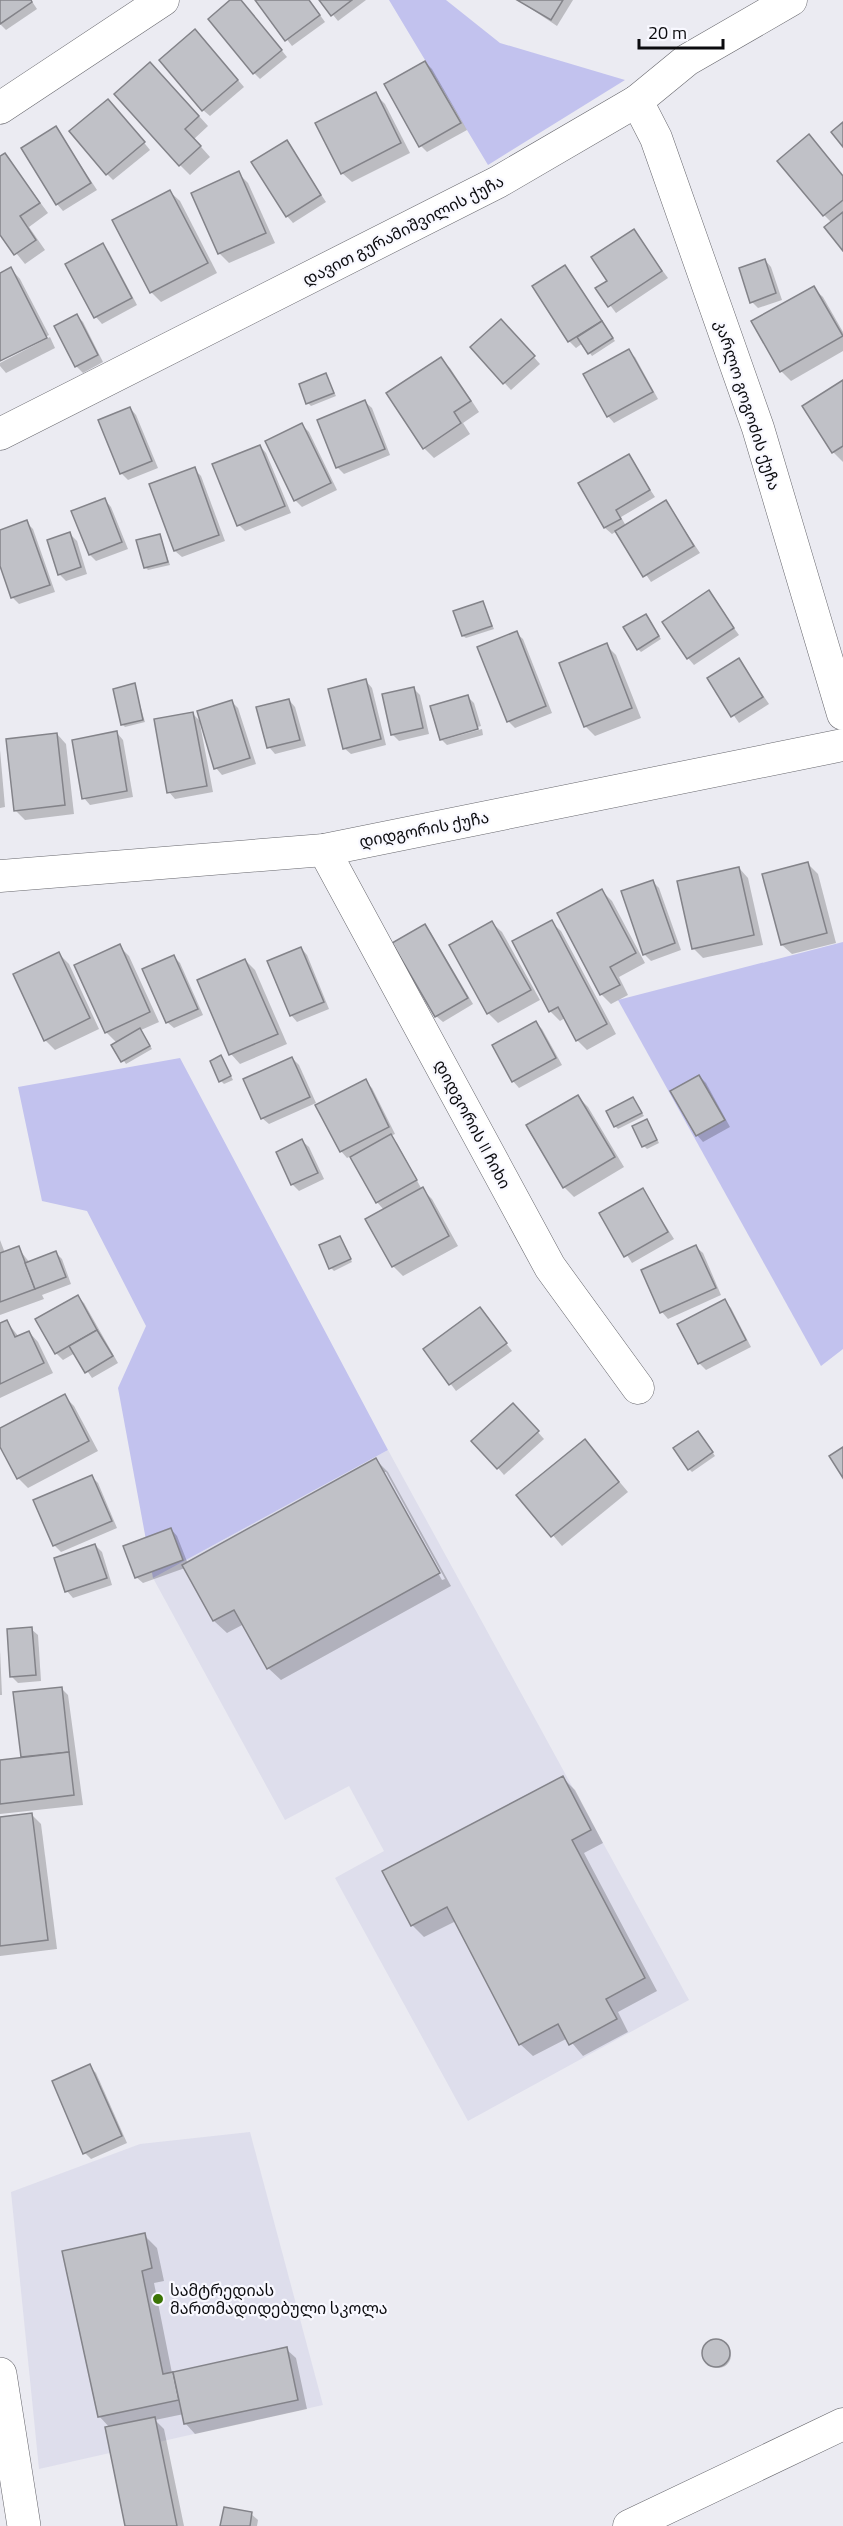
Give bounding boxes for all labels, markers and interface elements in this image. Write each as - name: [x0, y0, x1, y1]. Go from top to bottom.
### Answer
- scale bar: [639, 12, 723, 50]
- text: 20 m: [648, 19, 687, 46]
- street label: დავით გურამიშვილის ქუჩა: [298, 169, 508, 291]
- street label: კარლო გოგოძის ქუჩა: [709, 317, 787, 493]
- street label: დიდგორის ქუჩა: [357, 805, 491, 853]
- street label: დიდგორის II ჩიხი: [429, 1055, 517, 1193]
- place label: სამტრედიას მართმადიდებული სკოლა: [170, 2278, 388, 2320]
- marker: სამტრედიას მართმადიდებული სკოლა: [151, 2292, 165, 2306]

